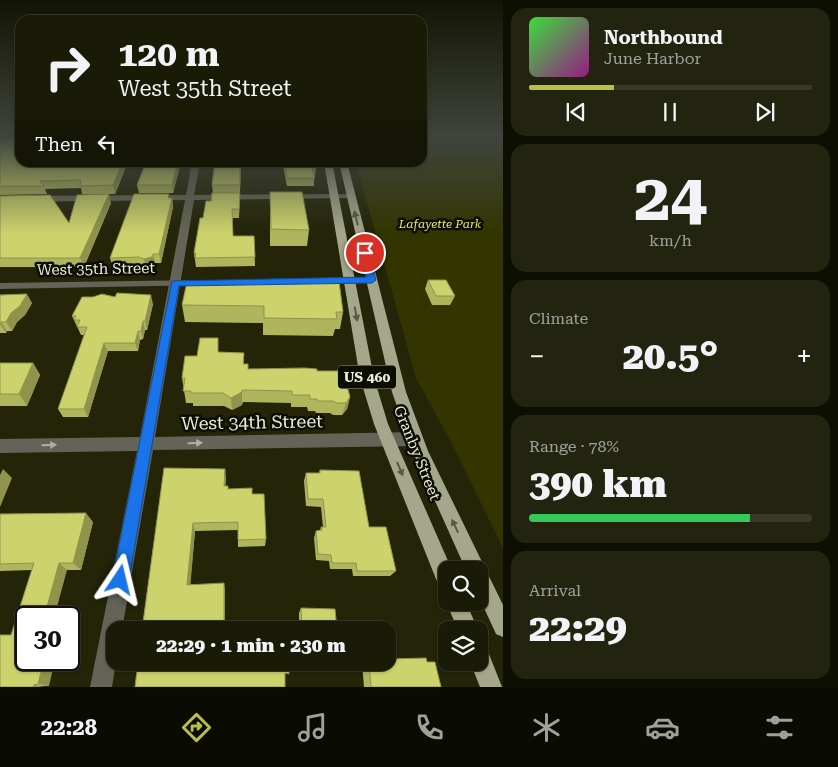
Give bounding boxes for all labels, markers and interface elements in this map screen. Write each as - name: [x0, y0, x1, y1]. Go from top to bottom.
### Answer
- text: Northbound: [604, 26, 723, 49]
- text: 120 m: [118, 34, 219, 75]
- icon: right: [35, 35, 100, 100]
- text: June Harbor: [604, 49, 701, 68]
- text: West 35th Street: [118, 76, 291, 101]
- icon: previous: [562, 98, 590, 126]
- icon: pause: [656, 98, 684, 126]
- icon: next: [751, 98, 779, 126]
- icon: left: [93, 130, 121, 158]
- text: Then: [35, 133, 83, 156]
- text: 24: [634, 160, 707, 236]
- one-way arrow: [352, 210, 360, 225]
- park label: Lafayette Park: [398, 217, 482, 231]
- text: km/h: [649, 231, 692, 250]
- pin: [344, 232, 386, 274]
- icon: arrive: [351, 239, 379, 267]
- street label: West 35th Street: [37, 259, 156, 279]
- one-way arrow: [352, 306, 360, 322]
- text: Climate: [529, 309, 588, 328]
- text: 20.5°: [623, 334, 718, 378]
- text: −: [529, 340, 545, 373]
- text: +: [796, 340, 812, 373]
- road number: US 460: [338, 366, 396, 388]
- street label: Granby Street: [390, 403, 444, 503]
- street label: West 34th Street: [181, 410, 323, 434]
- text: Range · 78%: [529, 437, 619, 456]
- one-way arrow: [187, 438, 203, 446]
- one-way arrow: [41, 441, 57, 449]
- one-way arrow: [396, 462, 404, 477]
- text: 390 km: [529, 462, 667, 506]
- one-way arrow: [451, 519, 459, 533]
- position arrow: [93, 553, 145, 605]
- map controls: [438, 561, 488, 671]
- button: search: [438, 561, 488, 611]
- text: Arrival: [529, 581, 581, 600]
- speed limit sign: 30: [15, 606, 80, 671]
- text: 22:29: [529, 606, 627, 650]
- button: layers: [438, 621, 488, 671]
- text: 22:29 · 1 min · 230 m: [156, 634, 346, 657]
- icon: directions: [179, 710, 214, 745]
- icon: music: [295, 710, 330, 745]
- icon: phone: [412, 710, 447, 745]
- icon: climate: [529, 710, 564, 745]
- icon: car: [645, 710, 680, 745]
- icon: filters: [762, 710, 797, 745]
- text: 22:28: [41, 715, 97, 740]

